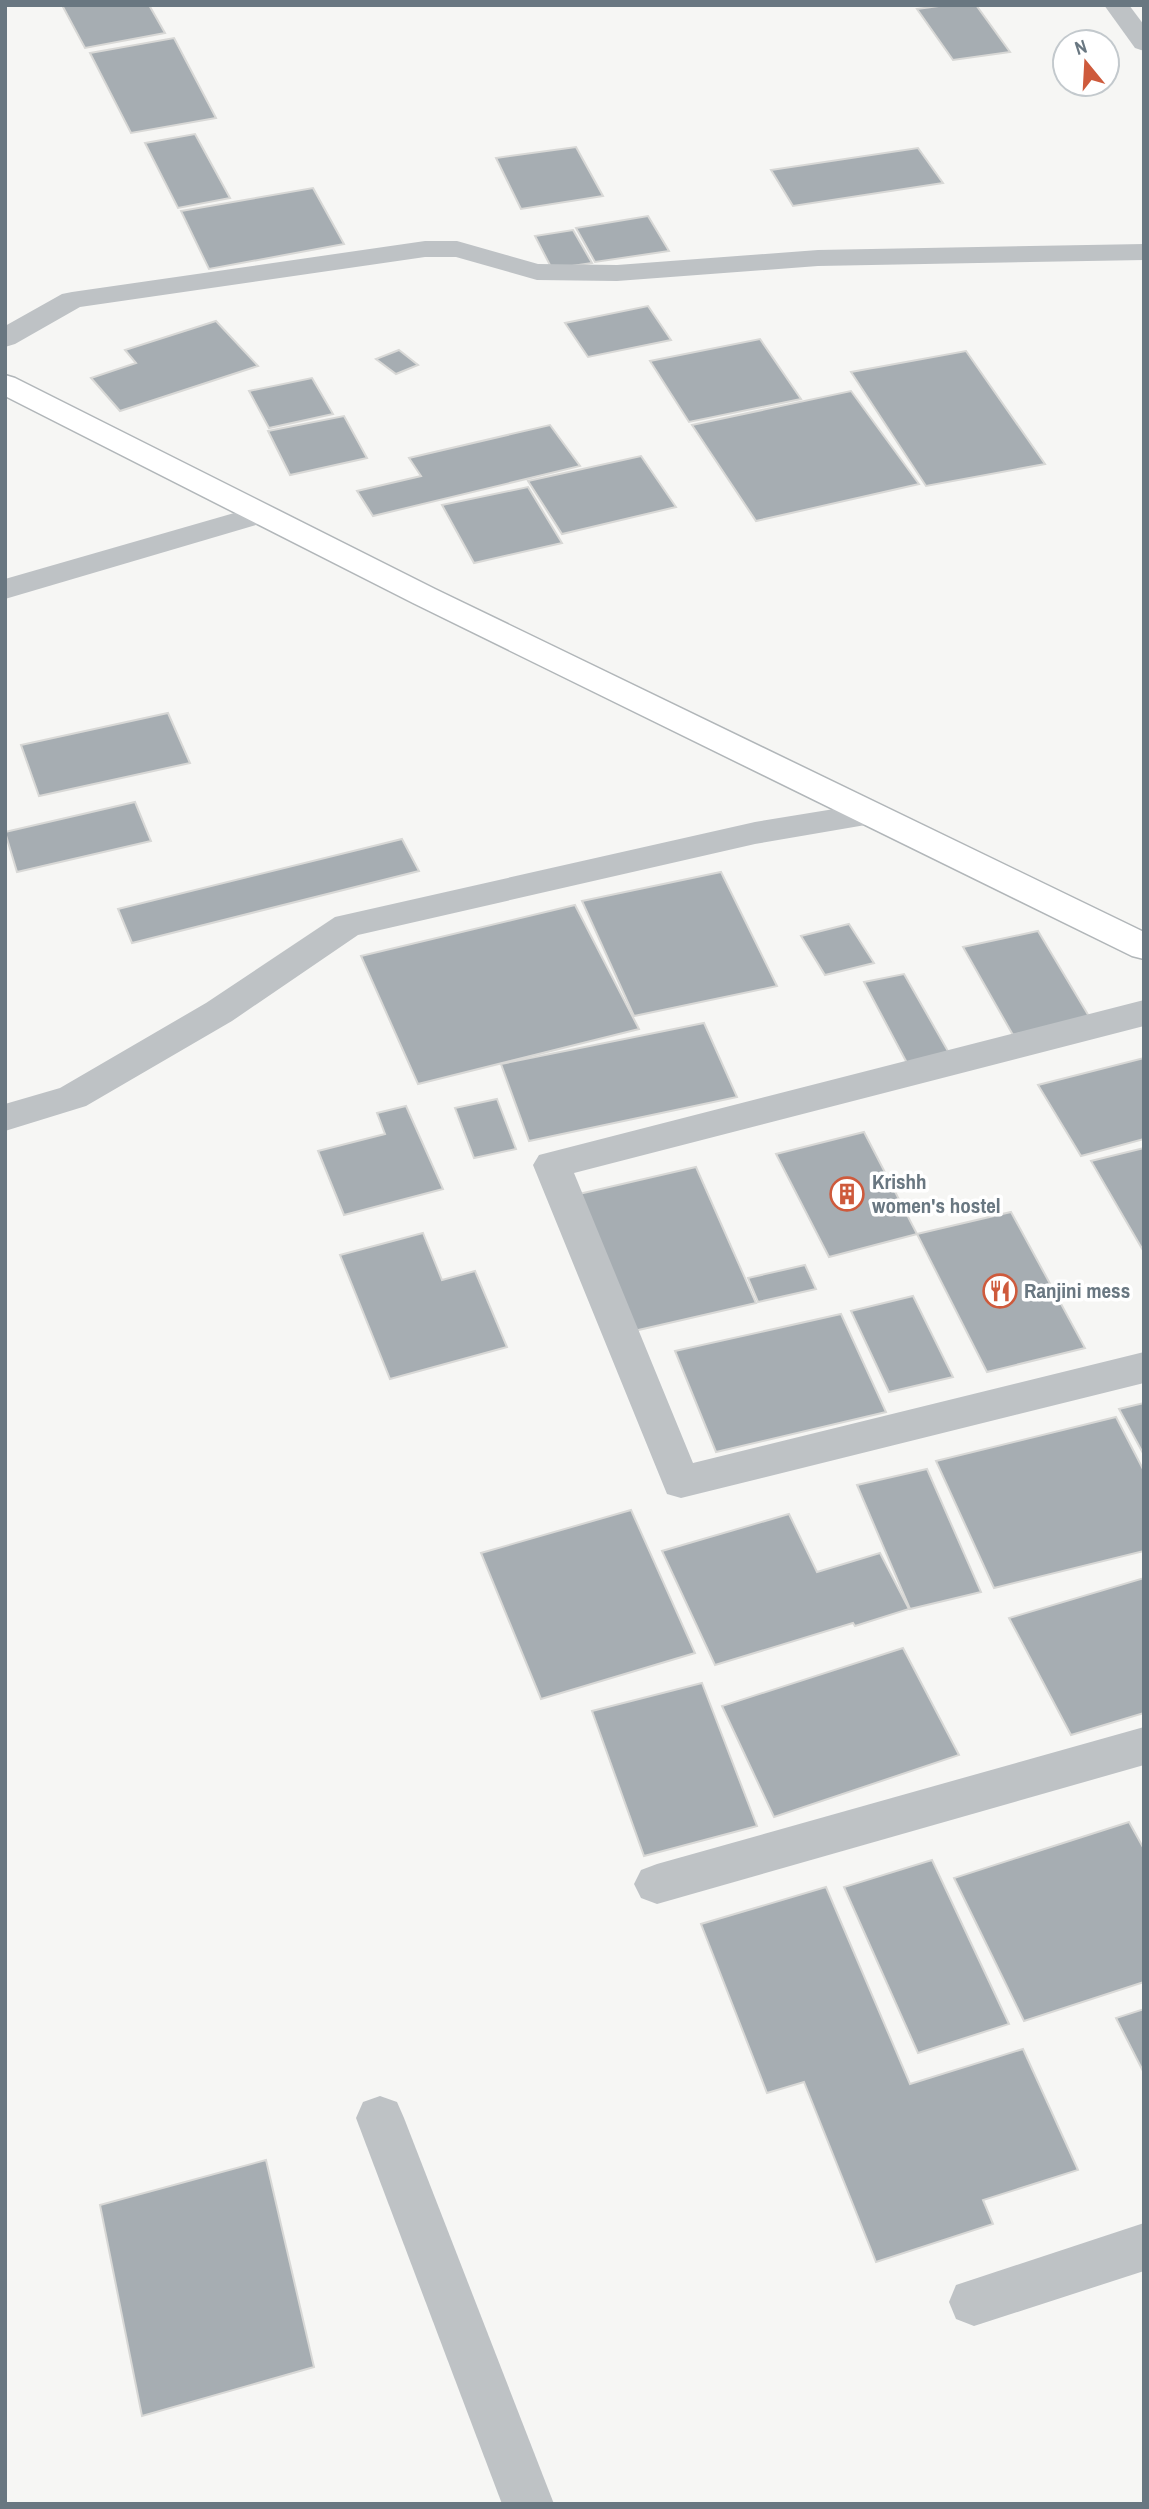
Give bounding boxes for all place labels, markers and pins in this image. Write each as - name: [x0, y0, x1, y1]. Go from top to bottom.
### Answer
- place label: Krishh women's hostel: [872, 1167, 1001, 1220]
- building icon: Krishh women's hostel: [828, 1175, 866, 1213]
- restaurant icon: Ranjini mess: [981, 1272, 1019, 1310]
- place label: Ranjini mess: [1024, 1276, 1130, 1305]

